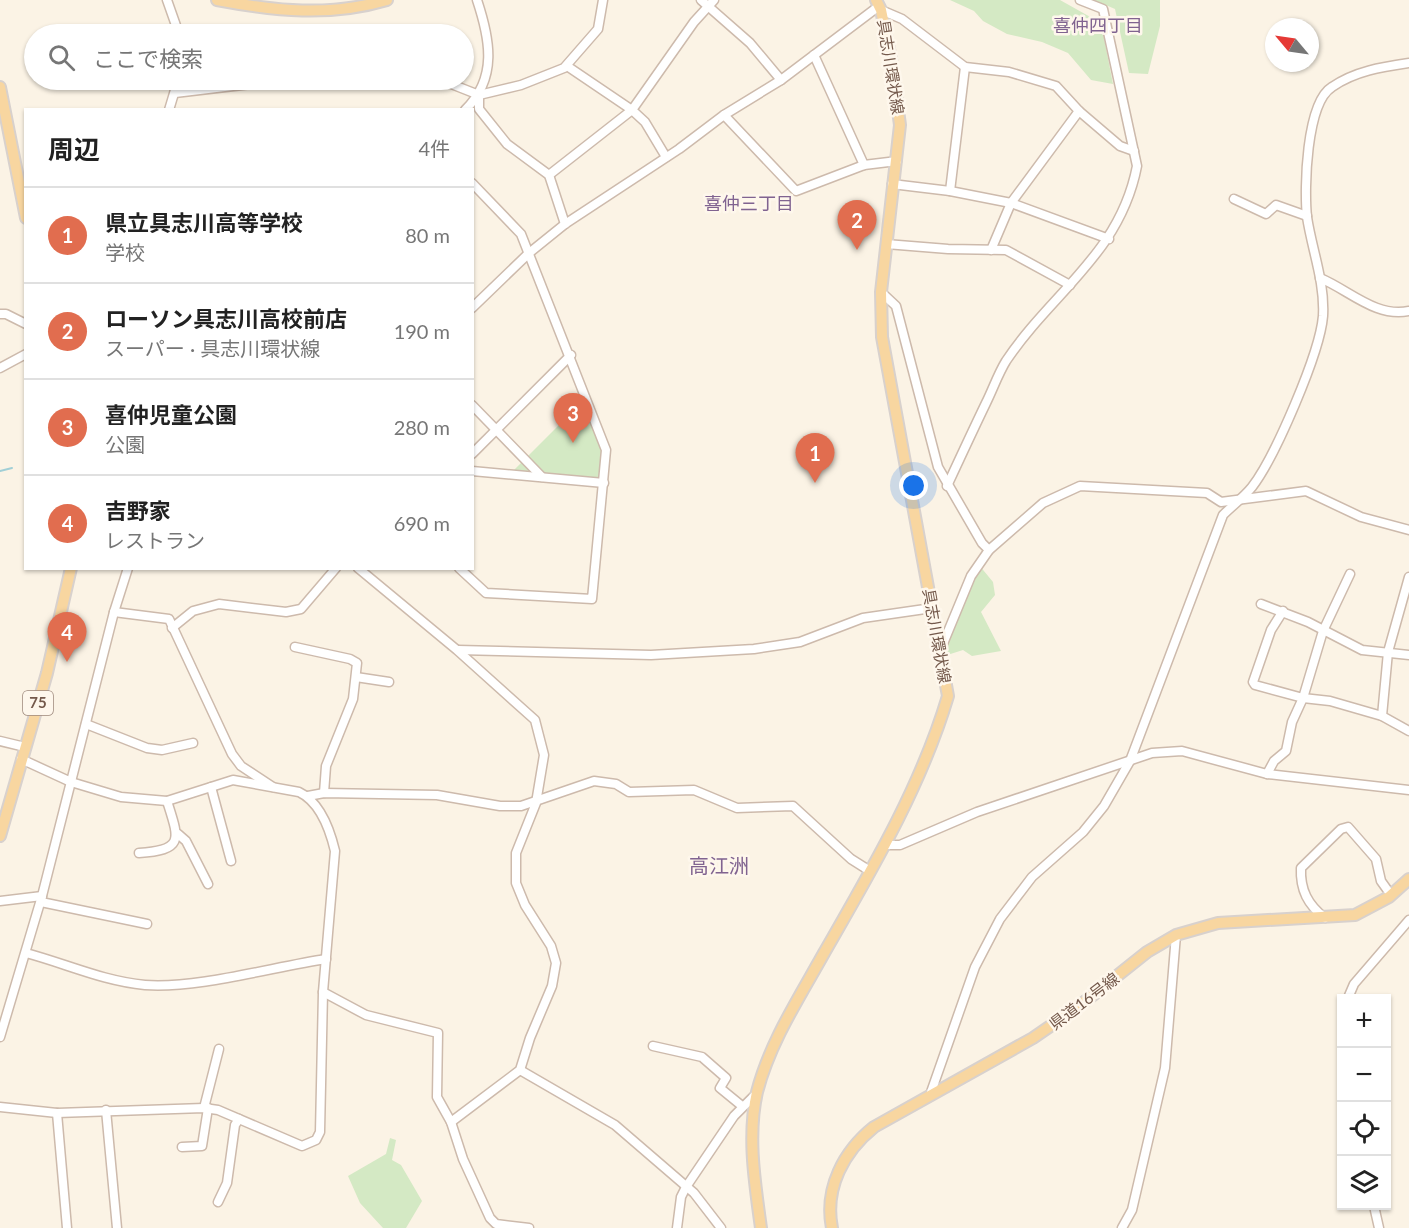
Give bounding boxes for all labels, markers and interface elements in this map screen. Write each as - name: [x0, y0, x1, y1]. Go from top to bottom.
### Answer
- district label: 喜仲四丁目: [1053, 14, 1143, 36]
- street label: 具志川環状線: [875, 18, 908, 116]
- north arrow: [1265, 18, 1319, 72]
- search box: [24, 24, 474, 90]
- icon: search: [45, 41, 78, 74]
- text: ここで検索: [93, 45, 203, 72]
- text: 周辺: [48, 133, 100, 165]
- text: 4件: [418, 136, 450, 160]
- district label: 喜仲三丁目: [704, 192, 794, 214]
- pin: 2: [838, 200, 876, 250]
- text: 県立具志川高等学校: [105, 209, 303, 236]
- text: 1: [62, 223, 73, 247]
- text: 80 m: [405, 223, 450, 247]
- text: 学校: [105, 240, 145, 264]
- text: ローソン具志川高校前店: [105, 305, 347, 332]
- text: 2: [62, 319, 73, 343]
- text: 190 m: [394, 319, 450, 343]
- text: スーパー · 具志川環状線: [105, 336, 320, 360]
- pin: 3: [554, 394, 592, 443]
- text: 喜仲児童公園: [105, 401, 237, 428]
- text: 3: [62, 415, 73, 439]
- text: 280 m: [394, 415, 450, 439]
- text: 公園: [105, 432, 145, 456]
- pin: 1: [796, 434, 834, 483]
- your location: [899, 471, 928, 500]
- text: 吉野家: [105, 497, 171, 524]
- text: 4: [62, 511, 73, 535]
- text: 690 m: [394, 511, 450, 535]
- text: レストラン: [105, 528, 205, 552]
- street label: 具志川環状線: [920, 587, 955, 685]
- pin: 4: [48, 612, 86, 662]
- road number: 75: [23, 691, 53, 715]
- district label: 高江洲: [689, 853, 749, 877]
- street label: 県道16号線: [1045, 968, 1122, 1033]
- map controls: [1337, 994, 1391, 1210]
- button: +: [1337, 994, 1391, 1048]
- button: −: [1337, 1048, 1391, 1102]
- button: locate: [1337, 1102, 1391, 1156]
- button: layers: [1337, 1156, 1391, 1210]

